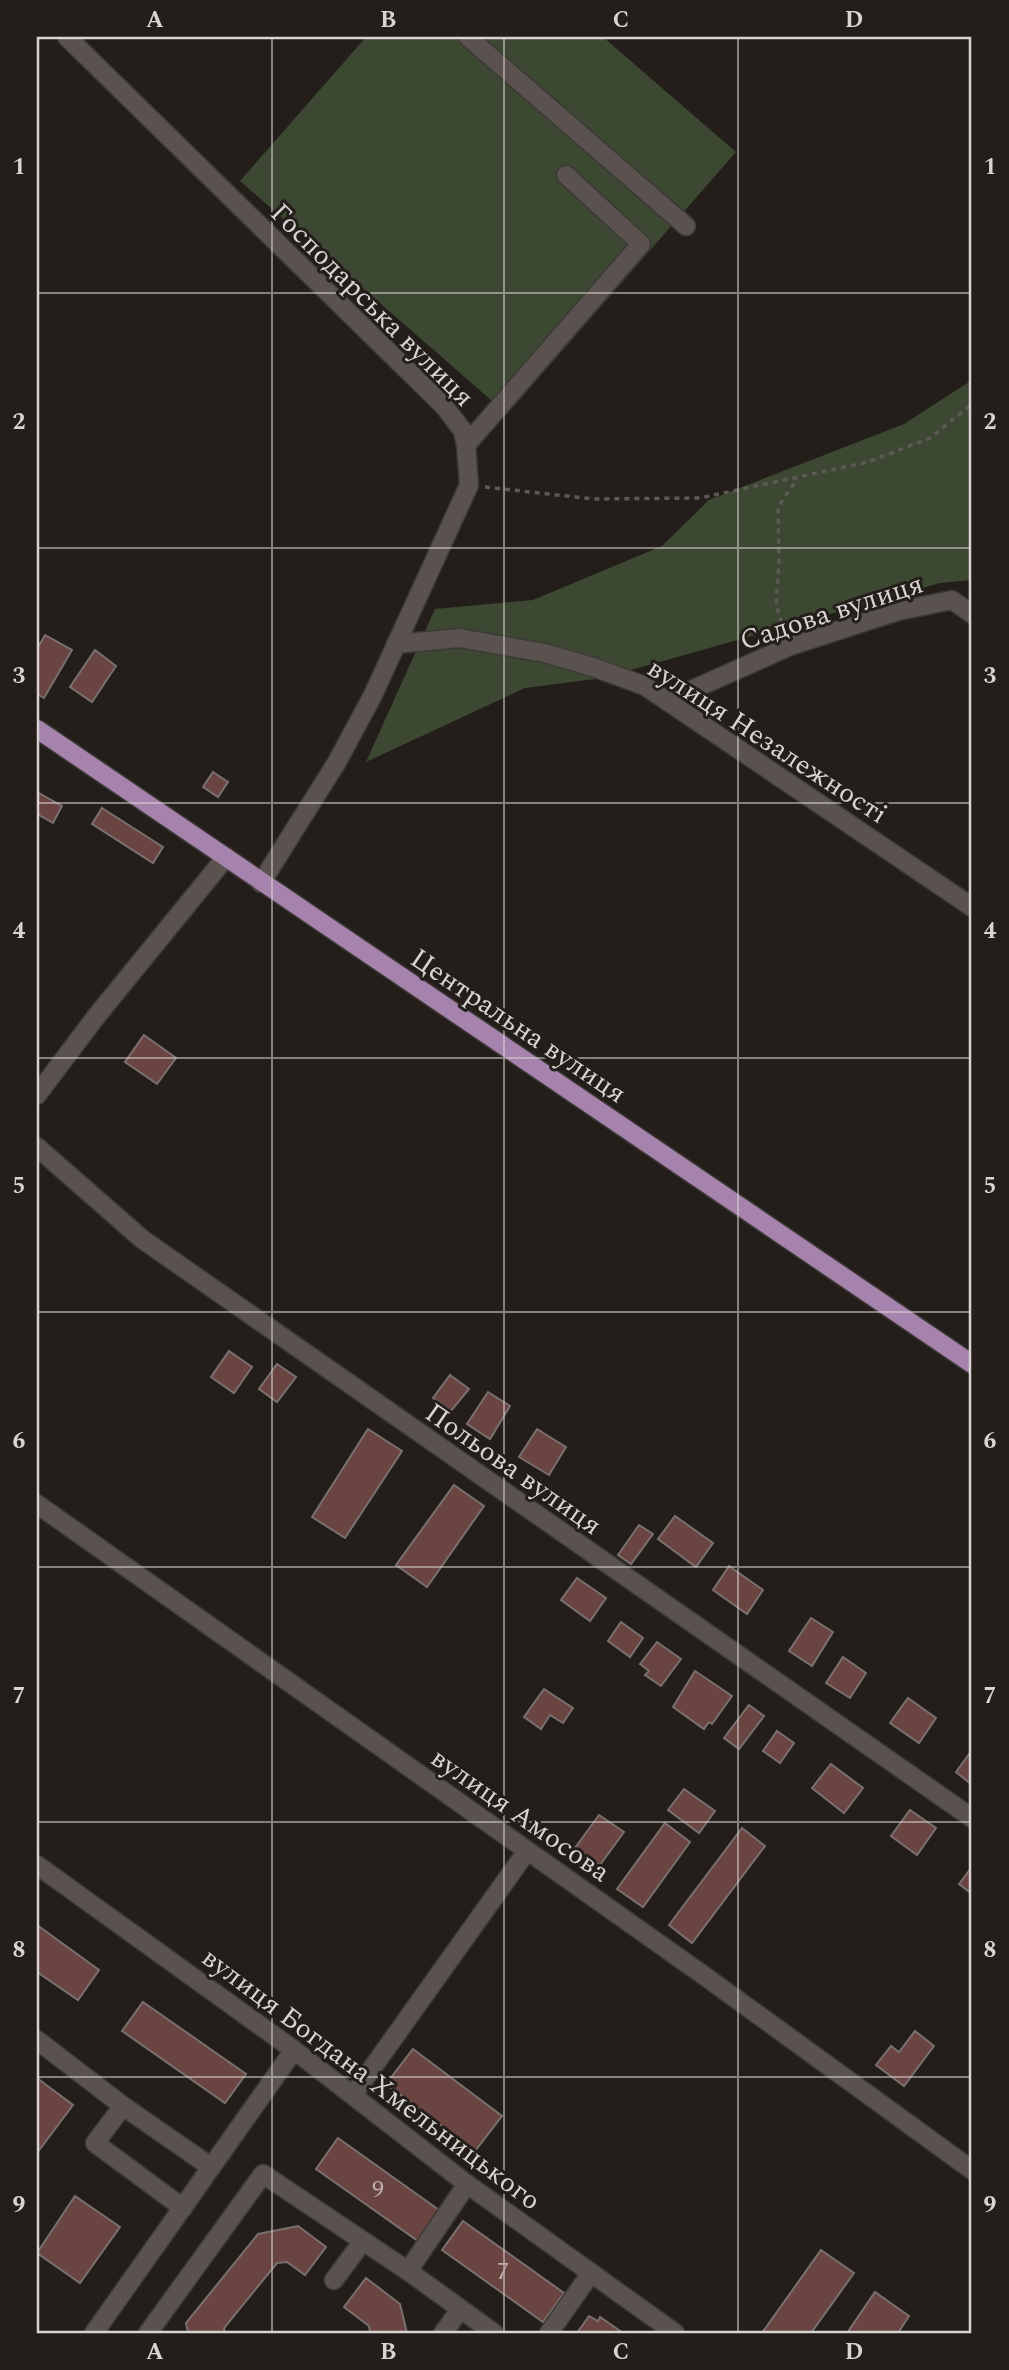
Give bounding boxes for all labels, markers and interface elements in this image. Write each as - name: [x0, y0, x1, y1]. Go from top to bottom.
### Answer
- text: A: [146, 3, 164, 38]
- text: B: [380, 3, 396, 38]
- text: C: [613, 3, 629, 38]
- text: D: [845, 3, 863, 38]
- text: 1: [13, 150, 25, 185]
- text: 1: [984, 150, 996, 185]
- street label: Господарська вулиця: [260, 193, 484, 417]
- text: 2: [13, 405, 26, 440]
- text: 2: [984, 405, 997, 440]
- street label: Садова вулиця: [734, 563, 929, 662]
- street label: вулиця Незалежності: [638, 647, 896, 835]
- text: 3: [13, 659, 26, 694]
- text: 3: [984, 659, 997, 694]
- text: 4: [13, 914, 26, 949]
- text: 4: [984, 914, 997, 949]
- street label: Центральна вулиця: [401, 938, 635, 1115]
- text: 5: [13, 1169, 25, 1204]
- text: 5: [984, 1169, 996, 1204]
- street label: Польова вулиця: [416, 1392, 611, 1546]
- text: 6: [13, 1424, 26, 1459]
- text: 6: [984, 1424, 997, 1459]
- text: 7: [13, 1679, 25, 1714]
- text: 7: [984, 1679, 996, 1714]
- street label: вулиця Амосова: [421, 1737, 619, 1893]
- text: 8: [13, 1933, 25, 1968]
- text: 8: [984, 1933, 996, 1968]
- street label: вулиця Богдана Хмельницького: [192, 1937, 550, 2221]
- house number: 9: [372, 2172, 384, 2208]
- text: 9: [13, 2188, 26, 2223]
- text: 9: [984, 2188, 997, 2223]
- house number: 7: [497, 2254, 509, 2290]
- text: A: [146, 2335, 164, 2370]
- text: B: [380, 2335, 396, 2370]
- text: C: [613, 2335, 629, 2370]
- text: D: [845, 2335, 863, 2370]

